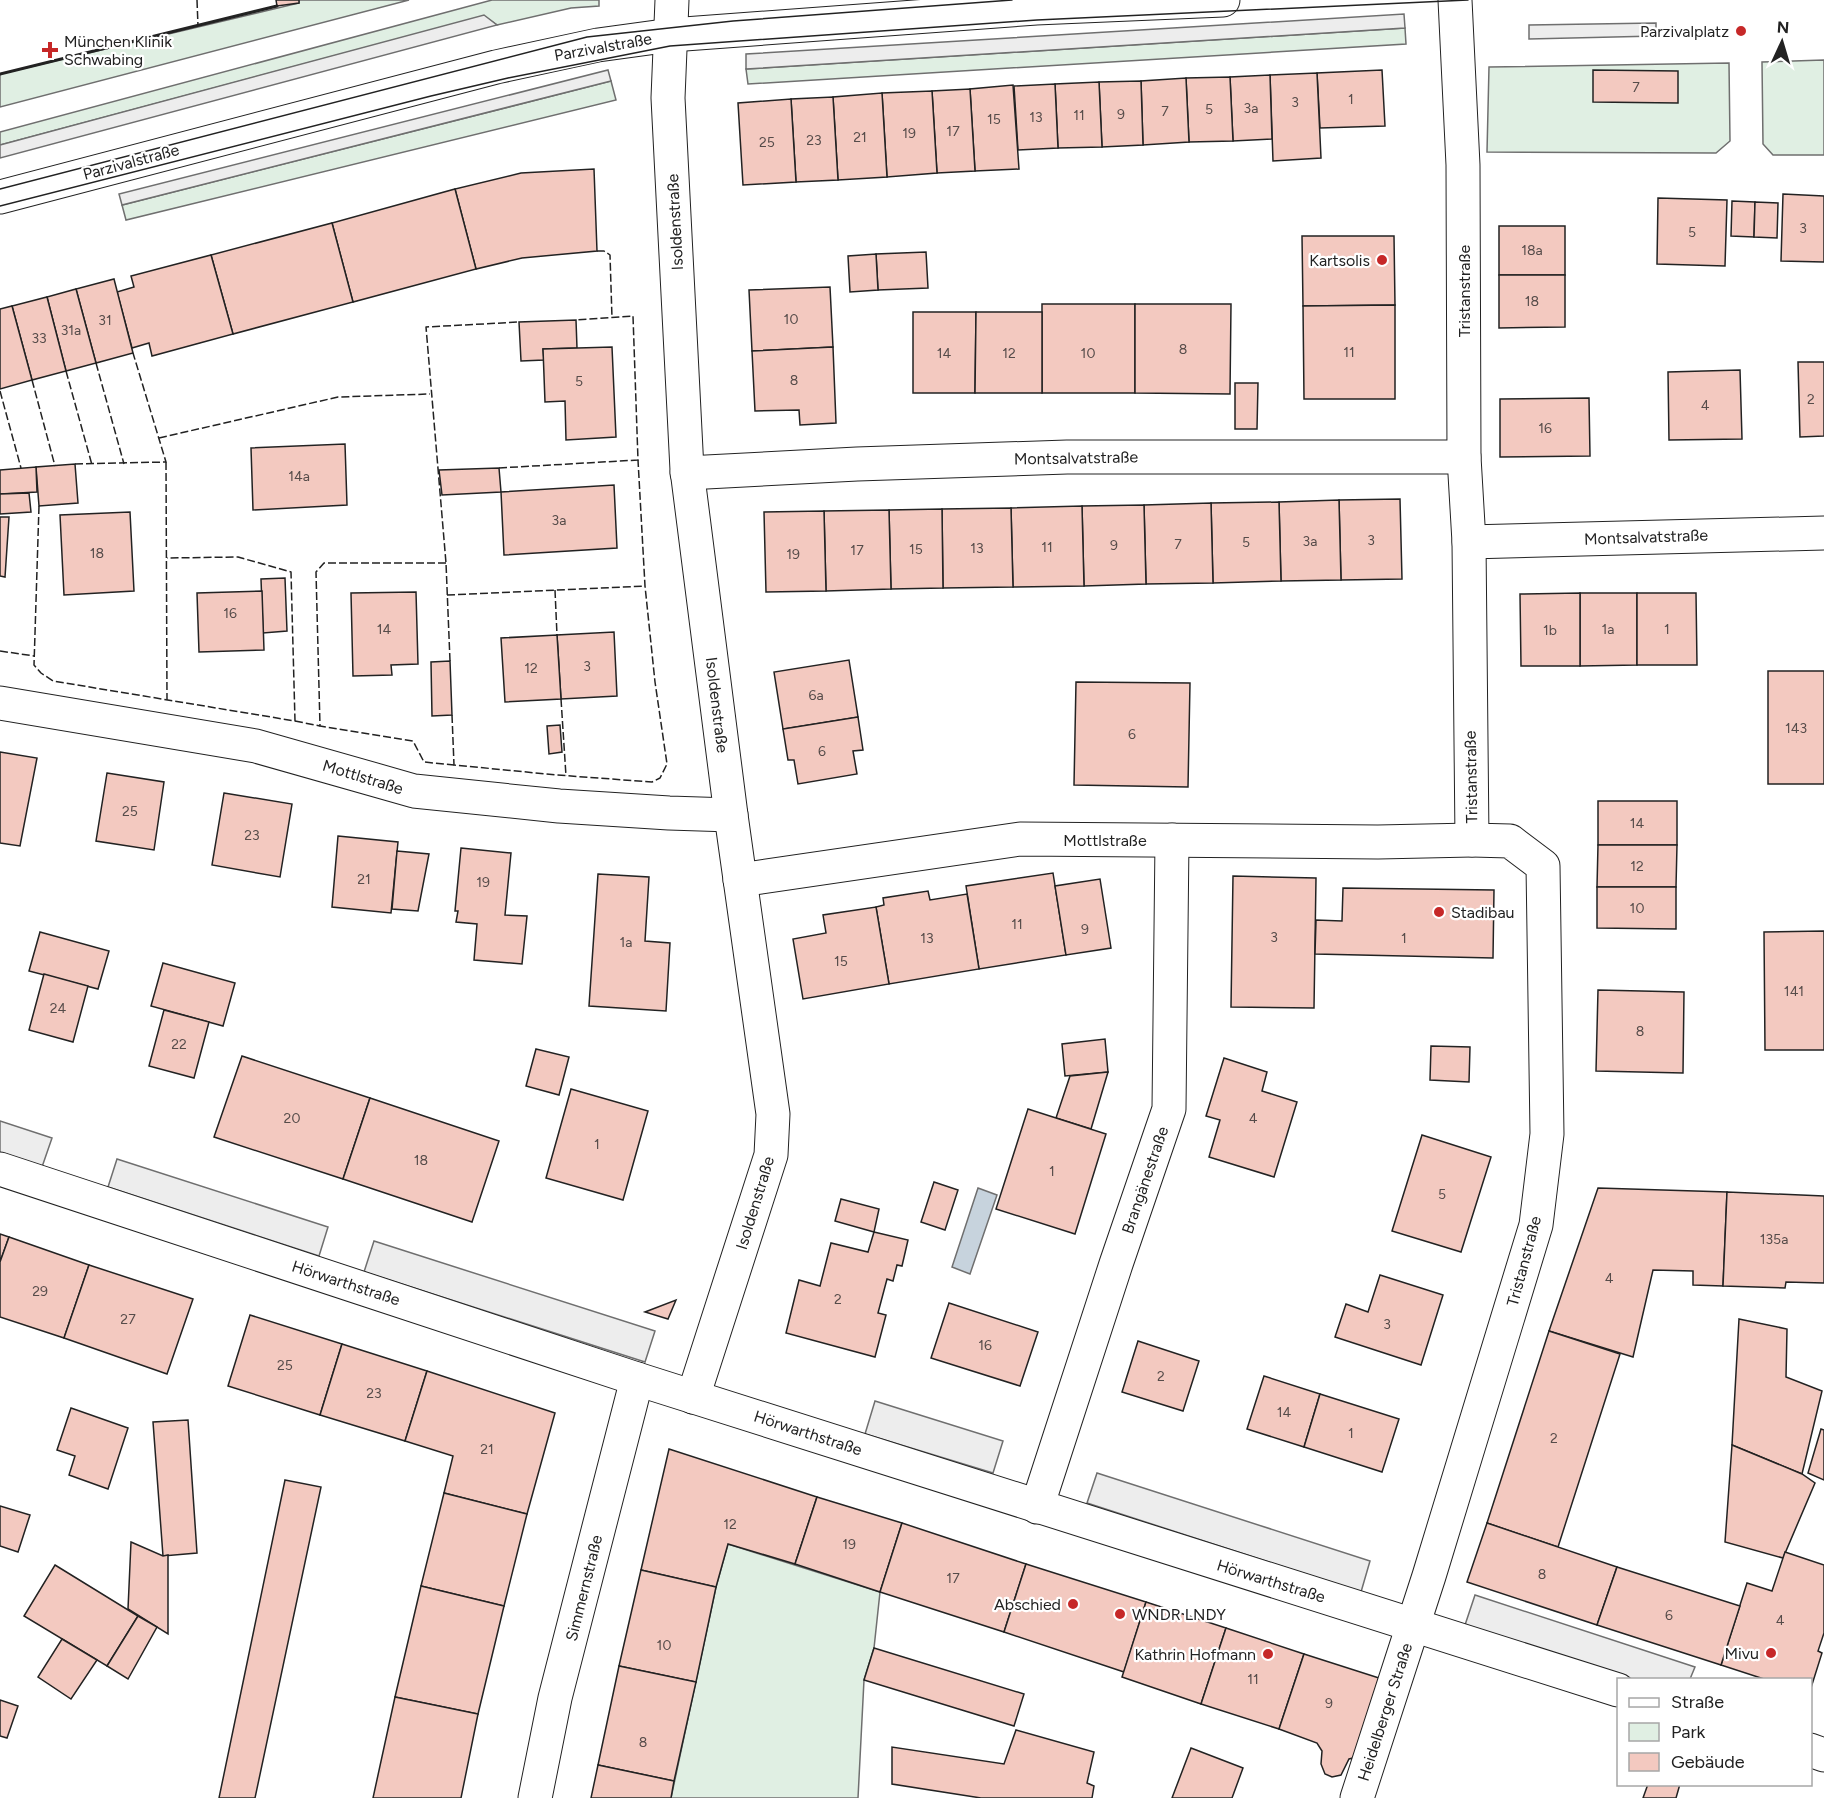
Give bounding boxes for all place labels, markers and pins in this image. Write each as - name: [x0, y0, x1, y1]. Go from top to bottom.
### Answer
- place label: Parzivalplatz: [1640, 22, 1729, 41]
- marker: Parzivalplatz: [1734, 24, 1748, 38]
- place label: München Klinik Schwabing: [64, 32, 172, 69]
- marker: München Klinik Schwabing: [41, 41, 59, 59]
- place label: Kartsolis: [1309, 251, 1370, 270]
- marker: Kartsolis: [1375, 253, 1389, 267]
- place label: Stadibau: [1451, 903, 1515, 922]
- marker: Stadibau: [1432, 905, 1446, 919]
- place label: Abschied: [994, 1595, 1061, 1614]
- marker: Abschied: [1066, 1597, 1080, 1611]
- place label: WNDR LNDY: [1132, 1605, 1226, 1624]
- marker: WNDR LNDY: [1113, 1607, 1127, 1621]
- place label: Mivu: [1725, 1644, 1759, 1663]
- place label: Kathrin Hofmann: [1134, 1645, 1256, 1664]
- marker: Mivu: [1764, 1646, 1778, 1660]
- marker: Kathrin Hofmann: [1261, 1647, 1275, 1661]

